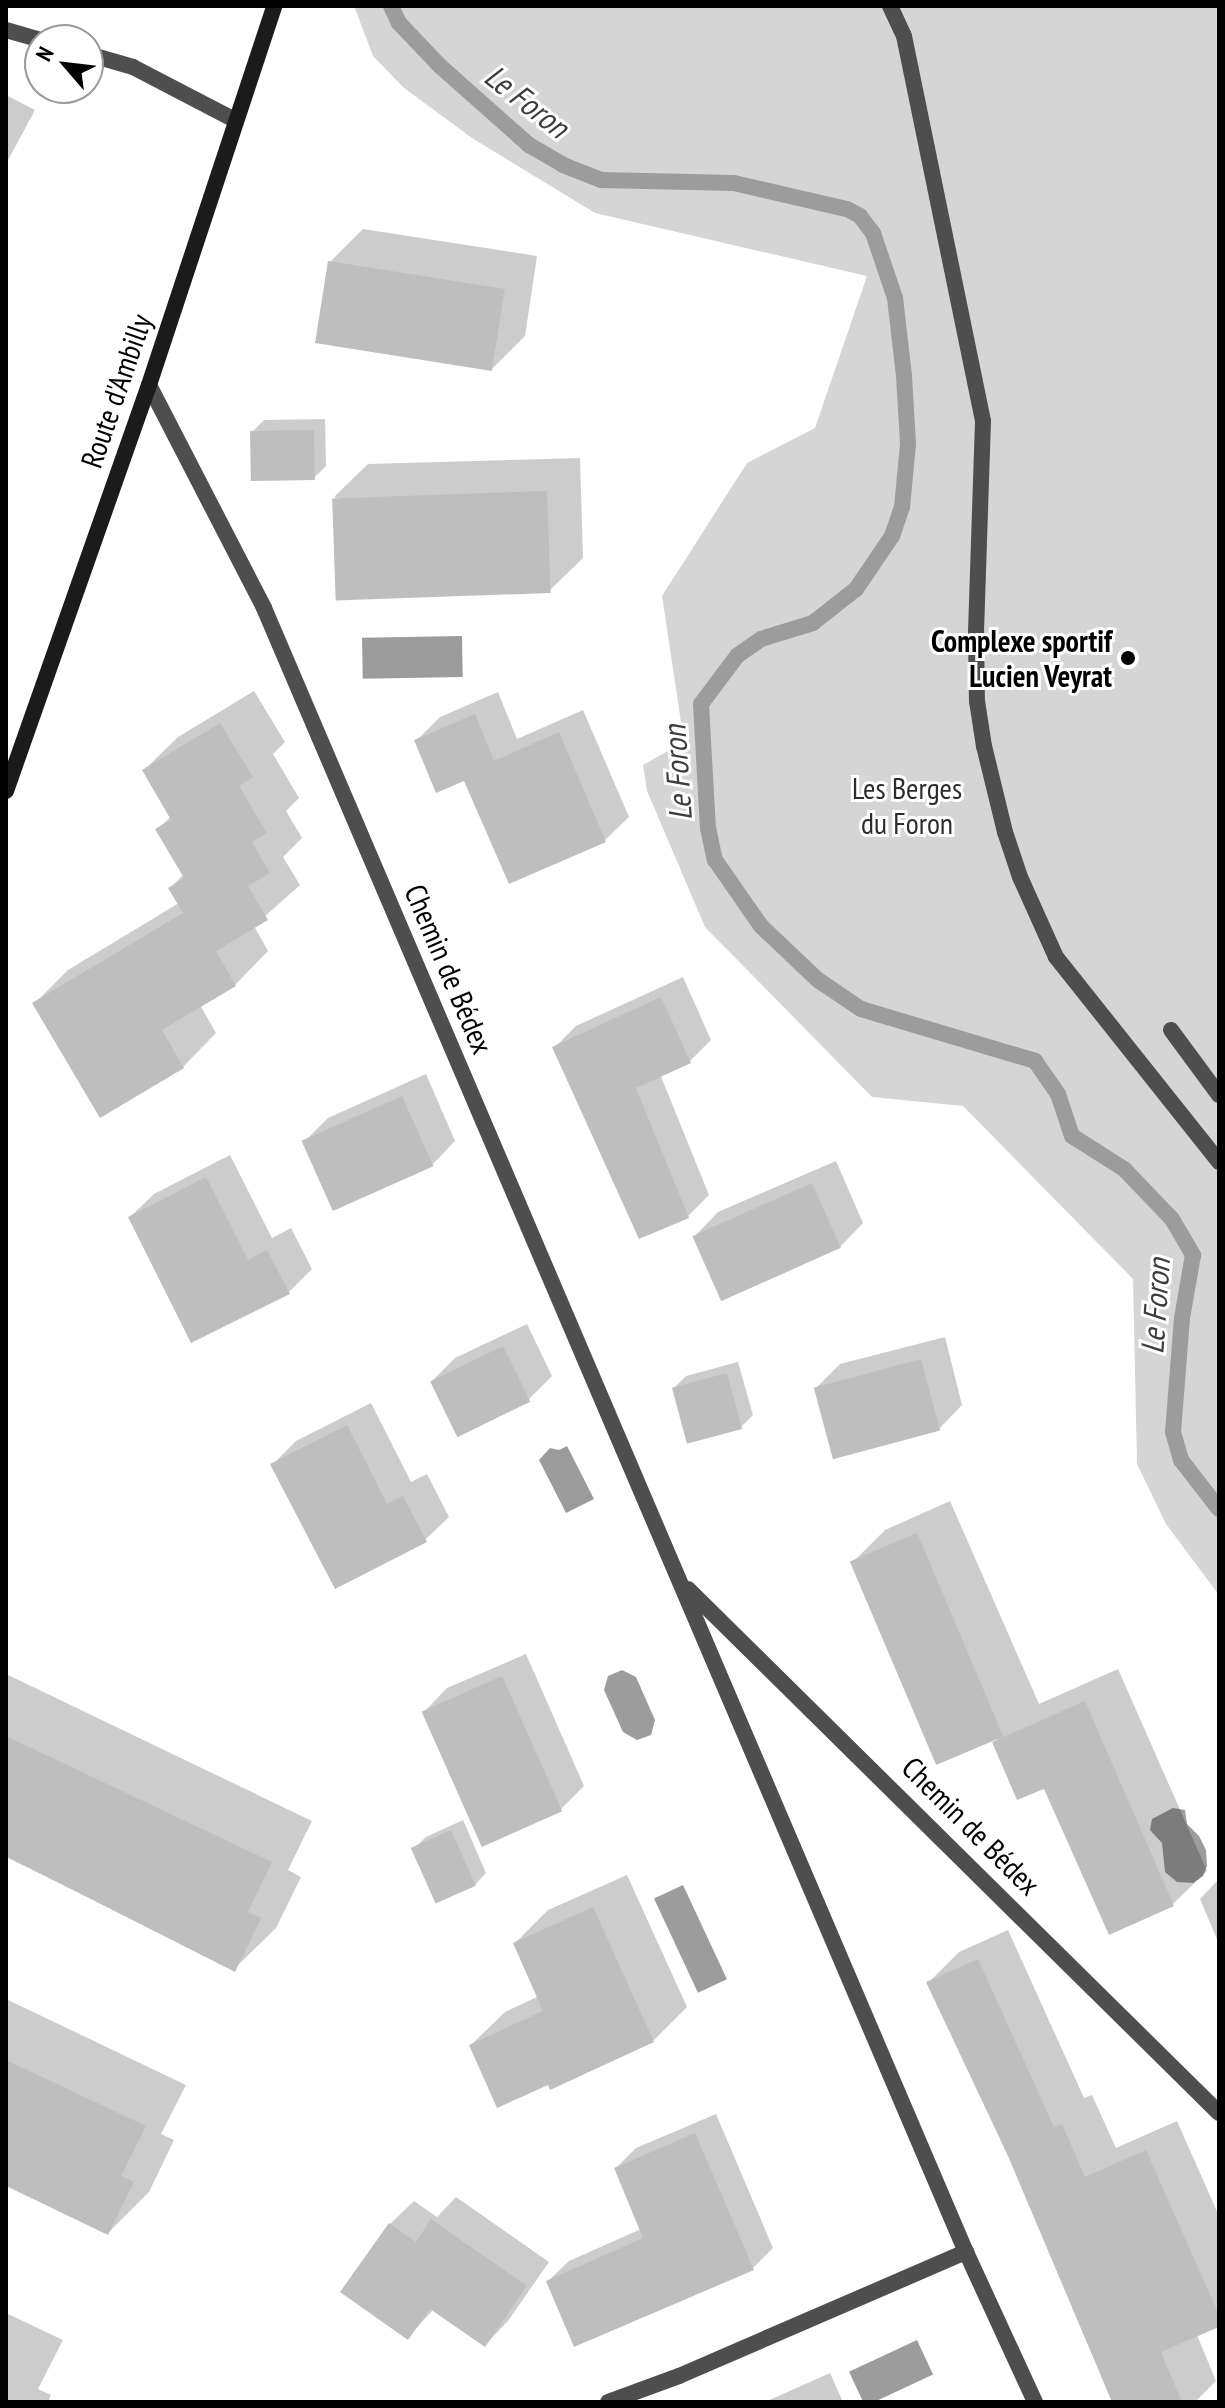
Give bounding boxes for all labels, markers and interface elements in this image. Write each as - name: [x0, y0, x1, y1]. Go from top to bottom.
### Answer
- north arrow: [24, 24, 104, 104]
- text: N: [29, 42, 60, 66]
- water label: Le Foron: [478, 56, 576, 146]
- street label: Route d'Ambilly: [73, 310, 159, 472]
- place label: Complexe sportif Lucien Veyrat: [931, 623, 1112, 694]
- marker: Complexe sportif Lucien Veyrat: [1119, 649, 1137, 667]
- water label: Le Foron: [655, 724, 699, 822]
- park label: Les Berges du Foron: [852, 770, 962, 840]
- street label: Chemin de Bédex: [397, 879, 501, 1059]
- water label: Le Foron: [1133, 1257, 1177, 1355]
- street label: Chemin de Bédex: [895, 1750, 1047, 1902]

